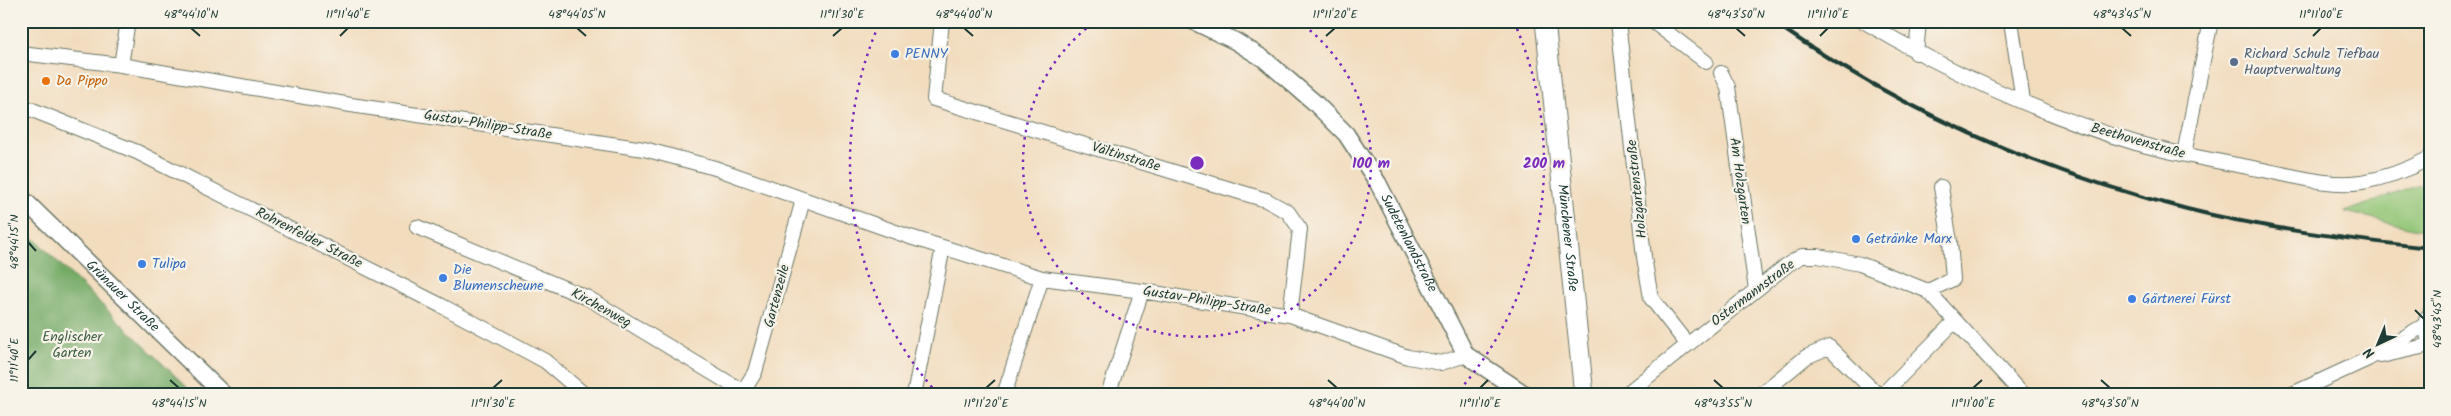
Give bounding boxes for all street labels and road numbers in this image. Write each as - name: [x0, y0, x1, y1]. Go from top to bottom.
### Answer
- street label: Gustav-Philipp-Straße: [423, 104, 554, 146]
- street label: Beethovenstraße: [2088, 117, 2189, 165]
- street label: Vältinstraße: [1089, 136, 1164, 178]
- street label: Am Holzgarten: [1723, 136, 1757, 226]
- street label: Holzgartenstraße: [1621, 138, 1653, 240]
- street label: Münchener Straße: [1551, 183, 1584, 293]
- street label: Sudetenlandstraße: [1374, 190, 1444, 297]
- street label: Rohrenfelder Straße: [252, 202, 367, 275]
- street label: Ostermannstraße: [1706, 254, 1800, 332]
- street label: Grünauer Straße: [81, 255, 165, 338]
- street label: Gartenzeile: [758, 261, 796, 330]
- street label: Gustav-Philipp-Straße: [1142, 280, 1273, 322]
- street label: Kirchenweg: [567, 282, 635, 334]

